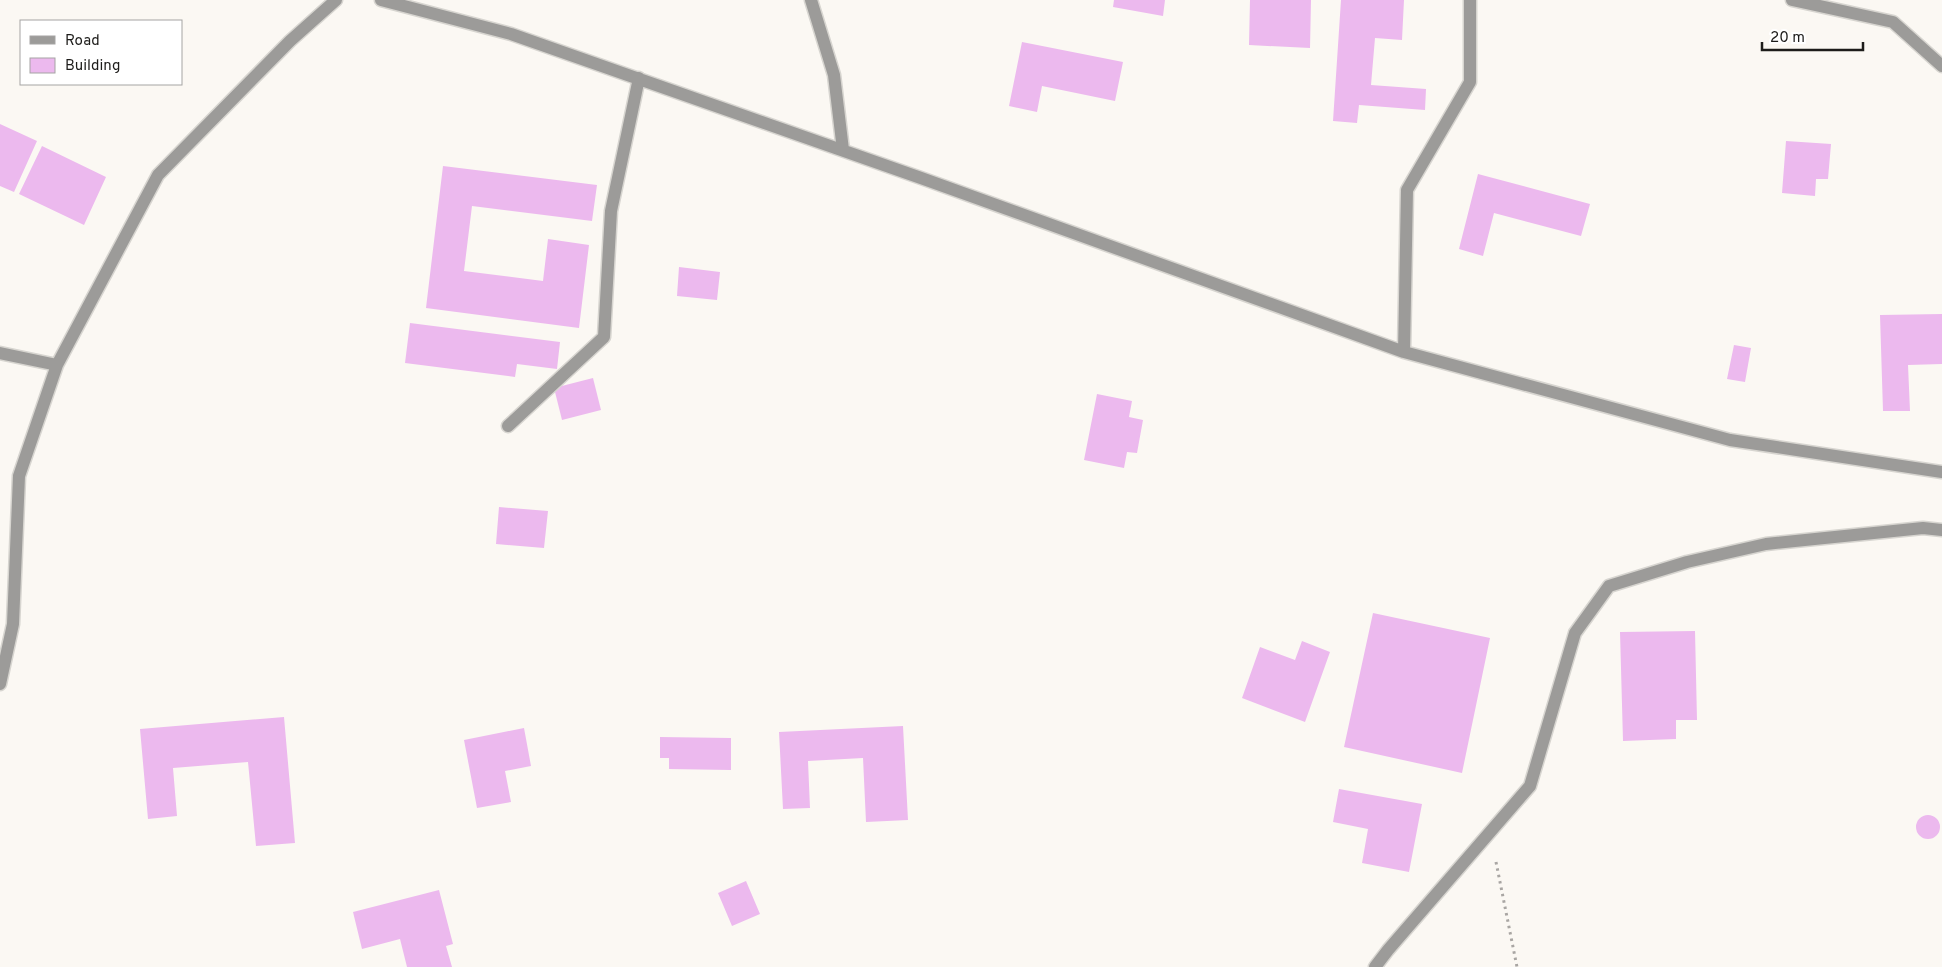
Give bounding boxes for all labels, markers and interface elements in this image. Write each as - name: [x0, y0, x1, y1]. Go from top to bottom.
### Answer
- legend: [20, 20, 182, 85]
- scale bar: [1762, 20, 1863, 52]
- text: 20 m: [1770, 29, 1805, 48]
- text: Road: [65, 32, 100, 51]
- text: Building: [65, 57, 120, 76]

